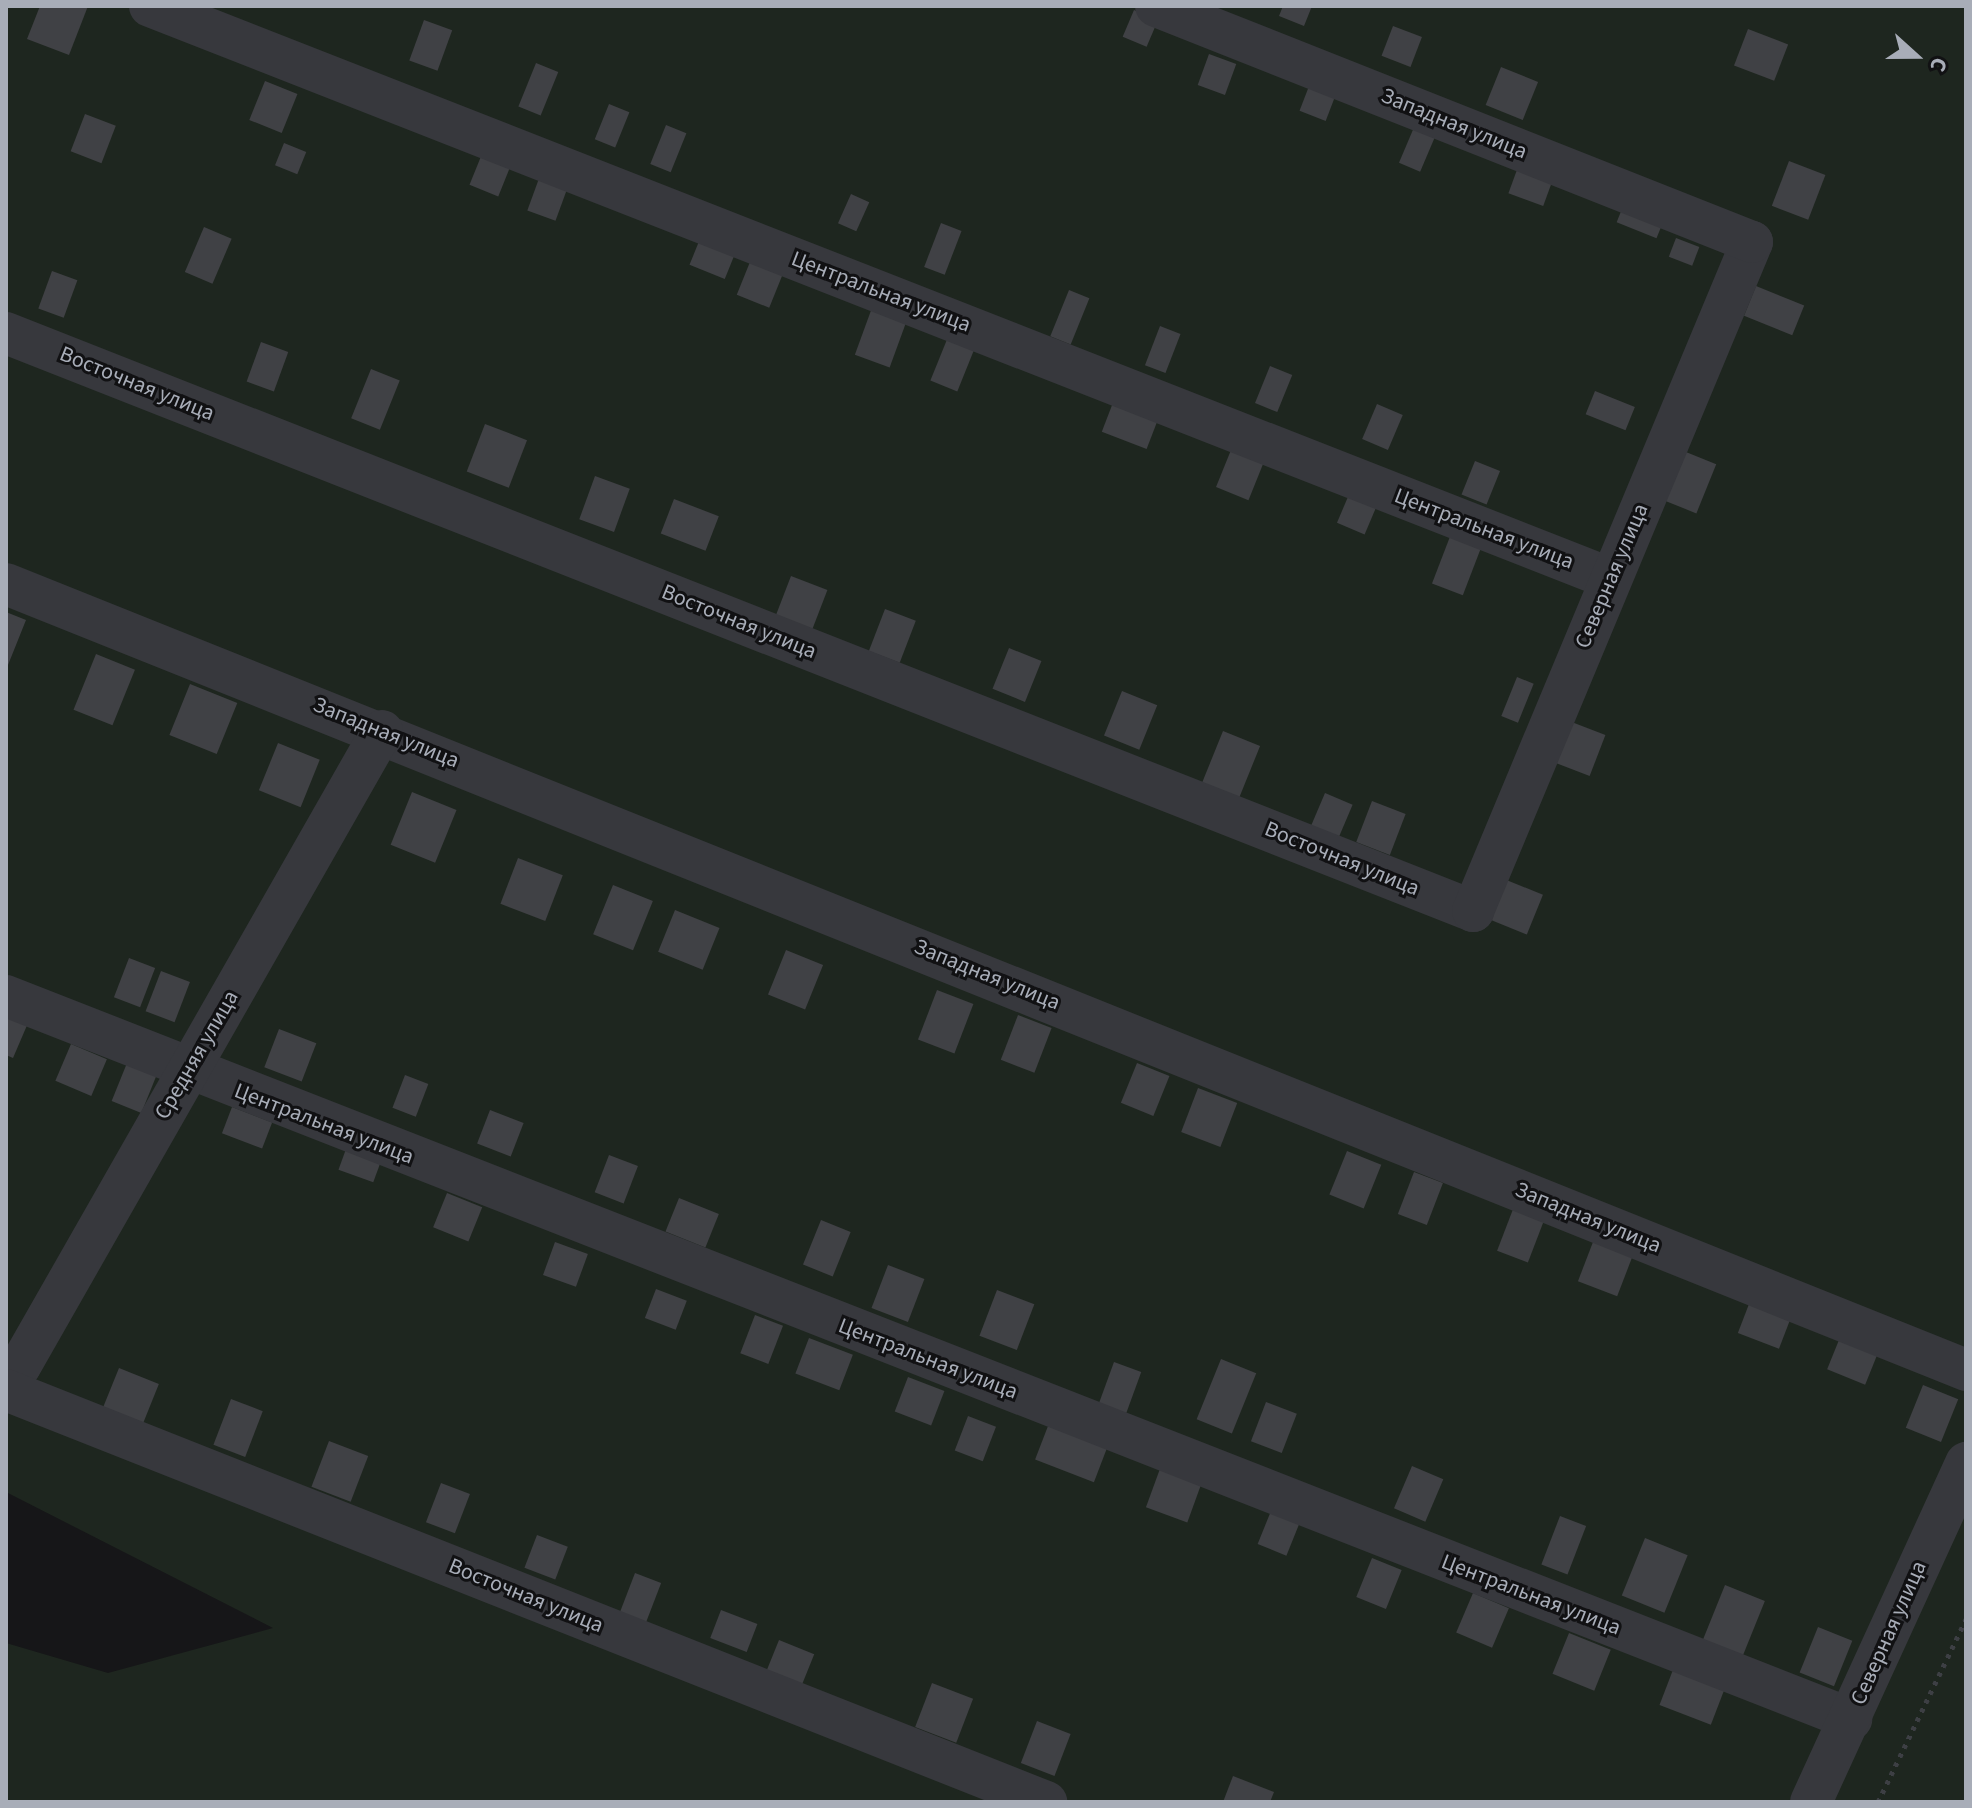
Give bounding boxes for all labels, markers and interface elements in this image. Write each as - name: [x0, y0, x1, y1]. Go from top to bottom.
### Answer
- north arrow: [1876, 16, 1956, 96]
- text: С: [1921, 53, 1956, 76]
- street label: Западная улица: [1377, 83, 1531, 165]
- street label: Центральная улица: [788, 246, 974, 338]
- street label: Восточная улица: [56, 341, 218, 427]
- street label: Центральная улица: [1391, 483, 1577, 575]
- street label: Северная улица: [1570, 500, 1654, 652]
- street label: Восточная улица: [658, 579, 820, 665]
- street label: Западная улица: [309, 692, 463, 774]
- street label: Восточная улица: [1261, 816, 1423, 902]
- street label: Западная улица: [910, 934, 1064, 1016]
- street label: Средняя улица: [149, 986, 245, 1124]
- street label: Центральная улица: [231, 1078, 417, 1170]
- street label: Западная улица: [1511, 1177, 1665, 1259]
- street label: Центральная улица: [835, 1313, 1021, 1405]
- street label: Центральная улица: [1438, 1549, 1624, 1641]
- street label: Восточная улица: [445, 1553, 607, 1639]
- street label: Северная улица: [1845, 1557, 1933, 1709]

